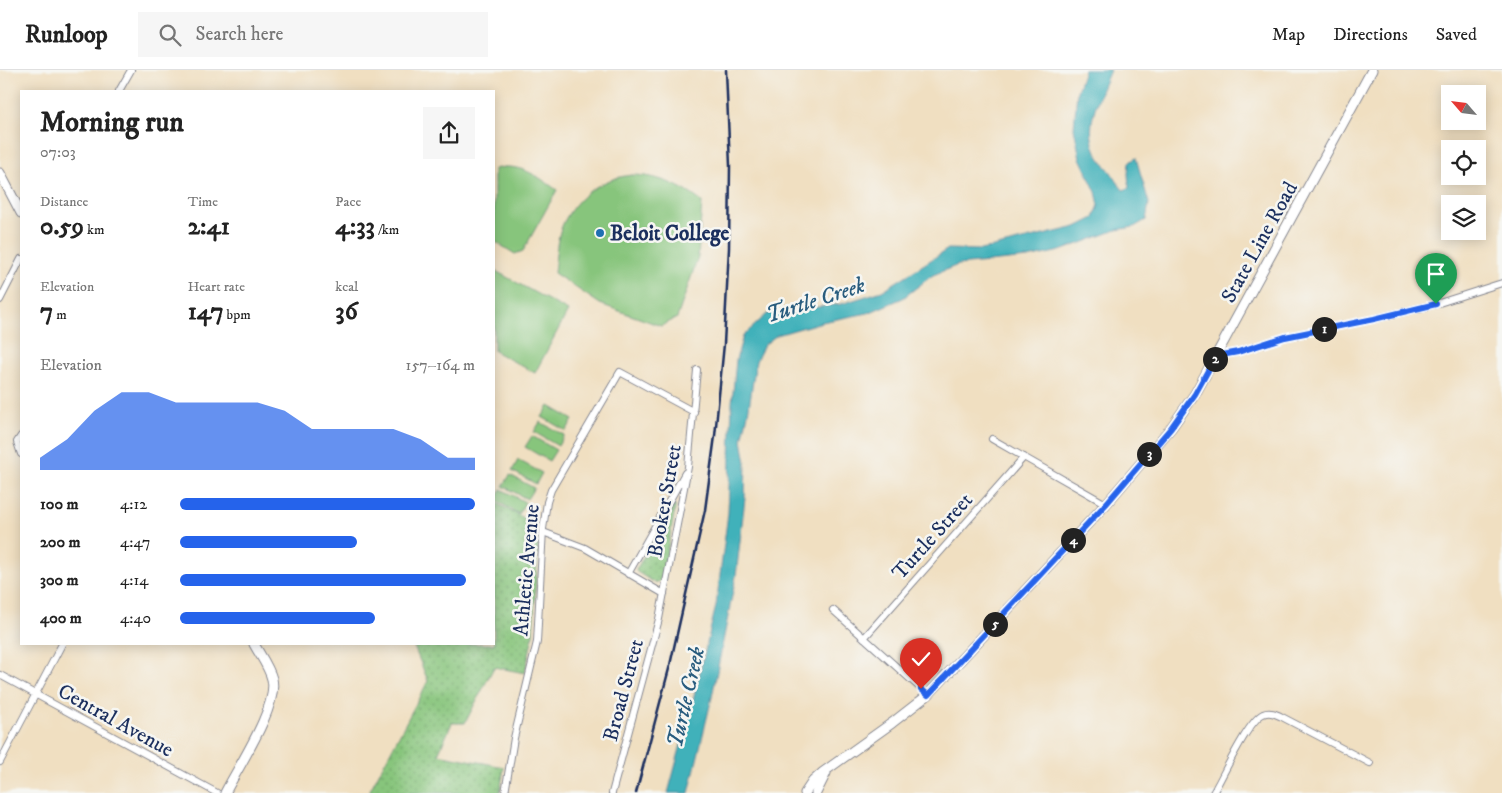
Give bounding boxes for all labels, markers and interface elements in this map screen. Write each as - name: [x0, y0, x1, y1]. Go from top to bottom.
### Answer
- search box: [138, 12, 488, 57]
- text: Runloop: [25, 20, 108, 50]
- icon: search: [156, 21, 184, 49]
- text: Search here: [196, 23, 283, 46]
- text: Map: [1272, 24, 1305, 46]
- text: Directions: [1333, 24, 1408, 46]
- text: Saved: [1436, 24, 1477, 46]
- north arrow: [1441, 85, 1486, 130]
- map controls: [1441, 85, 1486, 240]
- text: Morning run: [40, 105, 184, 140]
- button: share: [423, 107, 475, 159]
- button: locate: [1441, 140, 1486, 185]
- text: 07:03: [40, 142, 76, 162]
- street label: State Line Road: [1216, 177, 1304, 308]
- text: Distance: [40, 193, 88, 211]
- text: Time: [188, 193, 218, 211]
- text: Pace: [335, 193, 361, 211]
- button: layers: [1441, 195, 1486, 240]
- text: 0.59: [40, 211, 84, 242]
- text: 2:41: [188, 211, 230, 242]
- text: 4:33: [335, 211, 375, 242]
- text: km: [84, 221, 104, 239]
- text: /km: [375, 221, 399, 239]
- place label: Beloit College: [610, 221, 730, 247]
- marker: Beloit College: [594, 227, 606, 239]
- pin: [1415, 253, 1457, 304]
- icon: arrive: [1422, 260, 1450, 288]
- water label: Turtle Creek: [762, 271, 869, 329]
- text: Elevation: [40, 278, 94, 296]
- text: Heart rate: [188, 278, 245, 296]
- text: kcal: [335, 278, 358, 296]
- text: 7: [40, 296, 53, 327]
- text: 147: [188, 296, 224, 327]
- text: 36: [335, 296, 358, 327]
- text: m: [53, 306, 67, 324]
- text: bpm: [224, 306, 251, 324]
- pin: 1: [1312, 316, 1336, 342]
- text: 1: [1322, 320, 1327, 338]
- pin: 2: [1202, 346, 1228, 372]
- text: 2: [1212, 350, 1219, 368]
- text: Elevation: [40, 355, 102, 375]
- text: 157–164 m: [406, 355, 475, 375]
- street label: Booker Street: [642, 442, 688, 560]
- pin: 3: [1136, 442, 1162, 466]
- text: 3: [1147, 445, 1152, 463]
- street label: Turtle Street: [887, 488, 979, 586]
- text: 100 m: [40, 494, 79, 514]
- text: 4:12: [120, 494, 147, 514]
- street label: Athletic Avenue: [508, 503, 546, 637]
- pin: 4: [1060, 528, 1086, 552]
- text: 4: [1069, 531, 1078, 549]
- text: 200 m: [40, 532, 81, 552]
- text: 4:47: [120, 532, 151, 552]
- text: 300 m: [40, 570, 79, 590]
- text: 4:14: [120, 570, 148, 590]
- text: 400 m: [40, 608, 82, 628]
- text: 4:40: [120, 608, 151, 628]
- pin: 5: [982, 612, 1008, 636]
- text: 5: [992, 615, 999, 633]
- street label: Broad Street: [598, 636, 650, 744]
- pin: [900, 638, 942, 689]
- water label: Turtle Creek: [662, 644, 711, 750]
- icon: check: [907, 645, 935, 673]
- street label: Central Avenue: [53, 678, 178, 764]

